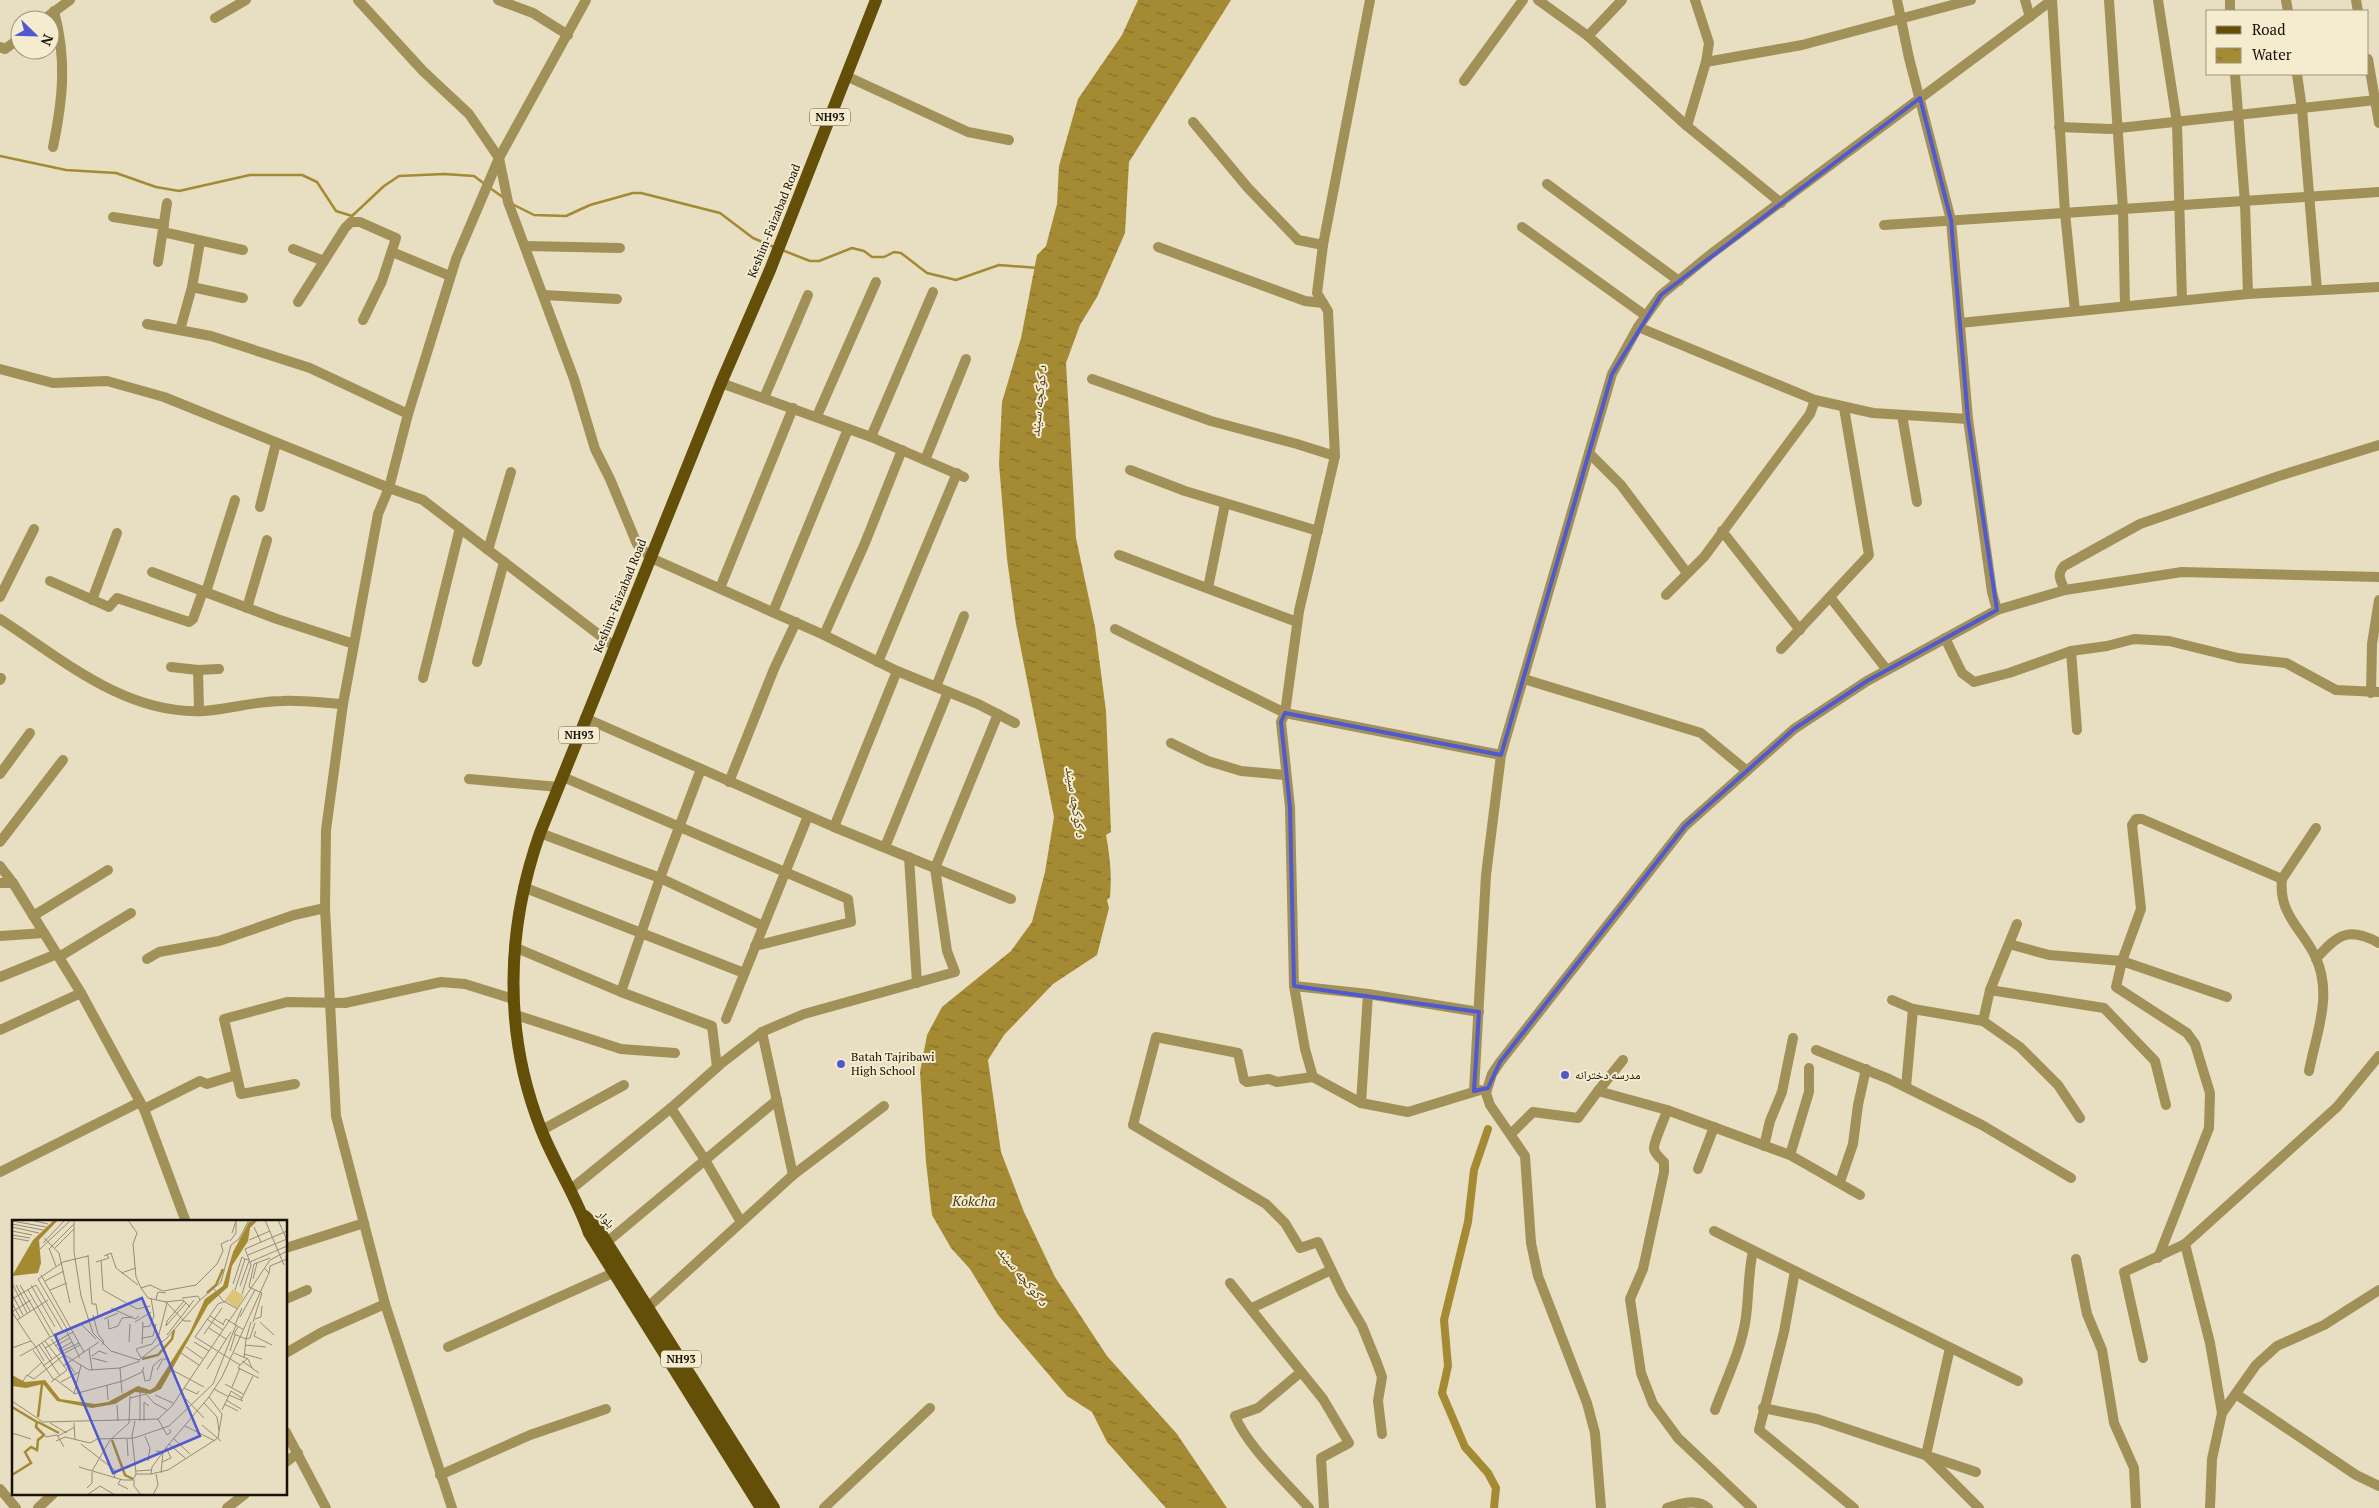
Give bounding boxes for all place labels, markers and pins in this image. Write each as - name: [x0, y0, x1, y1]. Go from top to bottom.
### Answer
- place label: Batah Tajribawi High School: [851, 1049, 935, 1078]
- marker: Batah Tajribawi High School: [835, 1058, 847, 1070]
- place label: مدرسه دخترانه: [1575, 1067, 1640, 1082]
- marker: مدرسه دخترانه: [1559, 1069, 1571, 1081]

